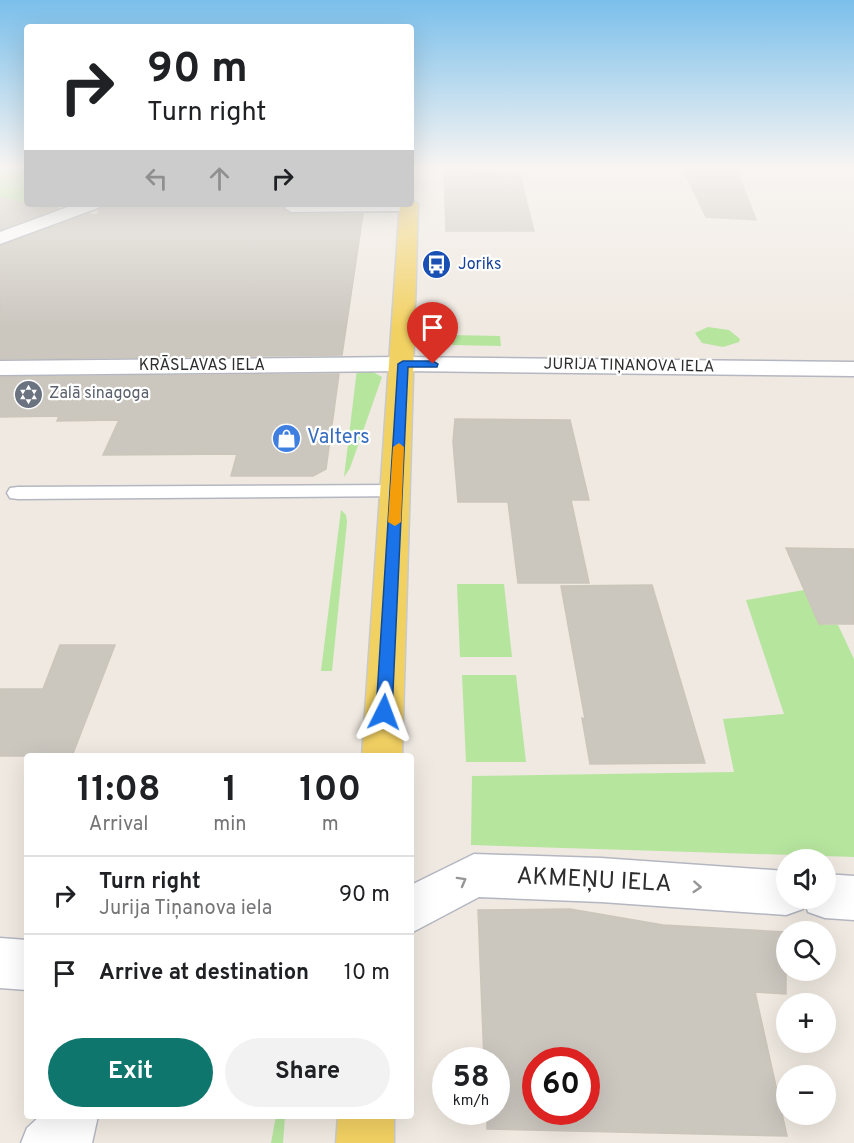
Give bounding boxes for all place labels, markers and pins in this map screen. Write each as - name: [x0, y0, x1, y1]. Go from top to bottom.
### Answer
- bus stop icon: Joriks: [421, 249, 453, 281]
- place label: Joriks: [458, 255, 501, 275]
- pin: [407, 302, 458, 364]
- synagogue icon: Zalā sinagoga: [12, 378, 44, 410]
- place label: Zalā sinagoga: [49, 384, 149, 404]
- shop icon: Valters: [270, 422, 302, 454]
- place label: Valters: [307, 425, 370, 451]

